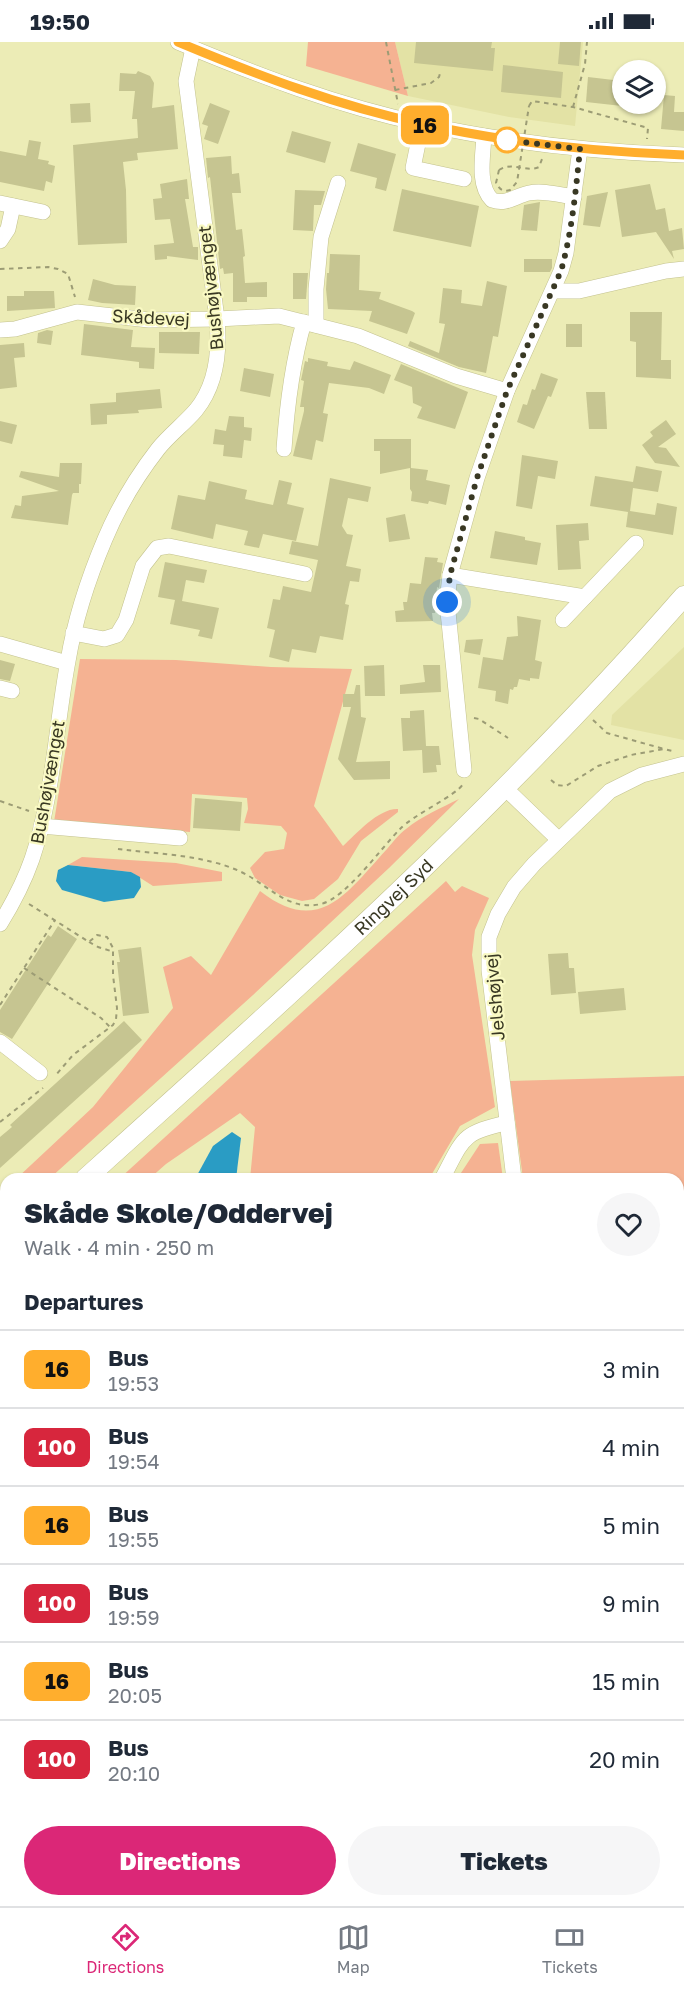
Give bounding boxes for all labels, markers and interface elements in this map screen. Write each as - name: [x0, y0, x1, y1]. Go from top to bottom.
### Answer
- text: 19:50: [30, 8, 90, 35]
- map controls: [612, 60, 666, 114]
- button: layers: [612, 60, 666, 114]
- line badge: 16: [398, 106, 452, 145]
- text: 16: [413, 112, 437, 138]
- unlabelled marker: [494, 127, 520, 153]
- street label: Bushøjvænget: [193, 225, 227, 351]
- street label: Skådevej: [112, 304, 190, 330]
- your location: [432, 587, 462, 617]
- street label: Bushøjvænget: [25, 718, 69, 846]
- street label: Ringvej Syd: [349, 854, 437, 939]
- street label: Jelshøjvej: [479, 952, 509, 1042]
- button: heart: [597, 1193, 660, 1256]
- text: Skåde Skole/Oddervej: [24, 1196, 333, 1229]
- text: Walk · 4 min · 250 m: [24, 1235, 214, 1259]
- text: Departures: [24, 1288, 143, 1315]
- text: Bus: [108, 1344, 149, 1371]
- text: 16: [45, 1356, 69, 1382]
- text: 3 min: [603, 1356, 660, 1383]
- text: 19:53: [108, 1371, 159, 1395]
- text: Bus: [108, 1422, 149, 1449]
- text: 100: [38, 1434, 76, 1460]
- text: 4 min: [602, 1434, 660, 1461]
- text: 19:54: [108, 1449, 160, 1473]
- text: Bus: [108, 1500, 149, 1527]
- text: 16: [45, 1512, 69, 1538]
- text: 5 min: [603, 1512, 660, 1539]
- text: 19:55: [108, 1527, 159, 1551]
- text: Bus: [108, 1578, 149, 1605]
- text: 100: [38, 1590, 76, 1616]
- text: 9 min: [602, 1590, 660, 1617]
- text: 19:59: [108, 1605, 160, 1629]
- text: Bus: [108, 1656, 149, 1683]
- text: 16: [45, 1668, 69, 1694]
- text: 15 min: [592, 1668, 660, 1695]
- text: 20:05: [108, 1683, 162, 1707]
- text: Bus: [108, 1734, 149, 1761]
- text: 100: [38, 1746, 76, 1772]
- text: 20 min: [589, 1746, 660, 1773]
- text: 20:10: [108, 1761, 160, 1785]
- button: Directions: [24, 1826, 336, 1895]
- button: Tickets: [348, 1826, 660, 1895]
- tab: Directions: [86, 1921, 164, 1977]
- tab: Map: [337, 1921, 370, 1977]
- tab: Tickets: [542, 1921, 598, 1977]

